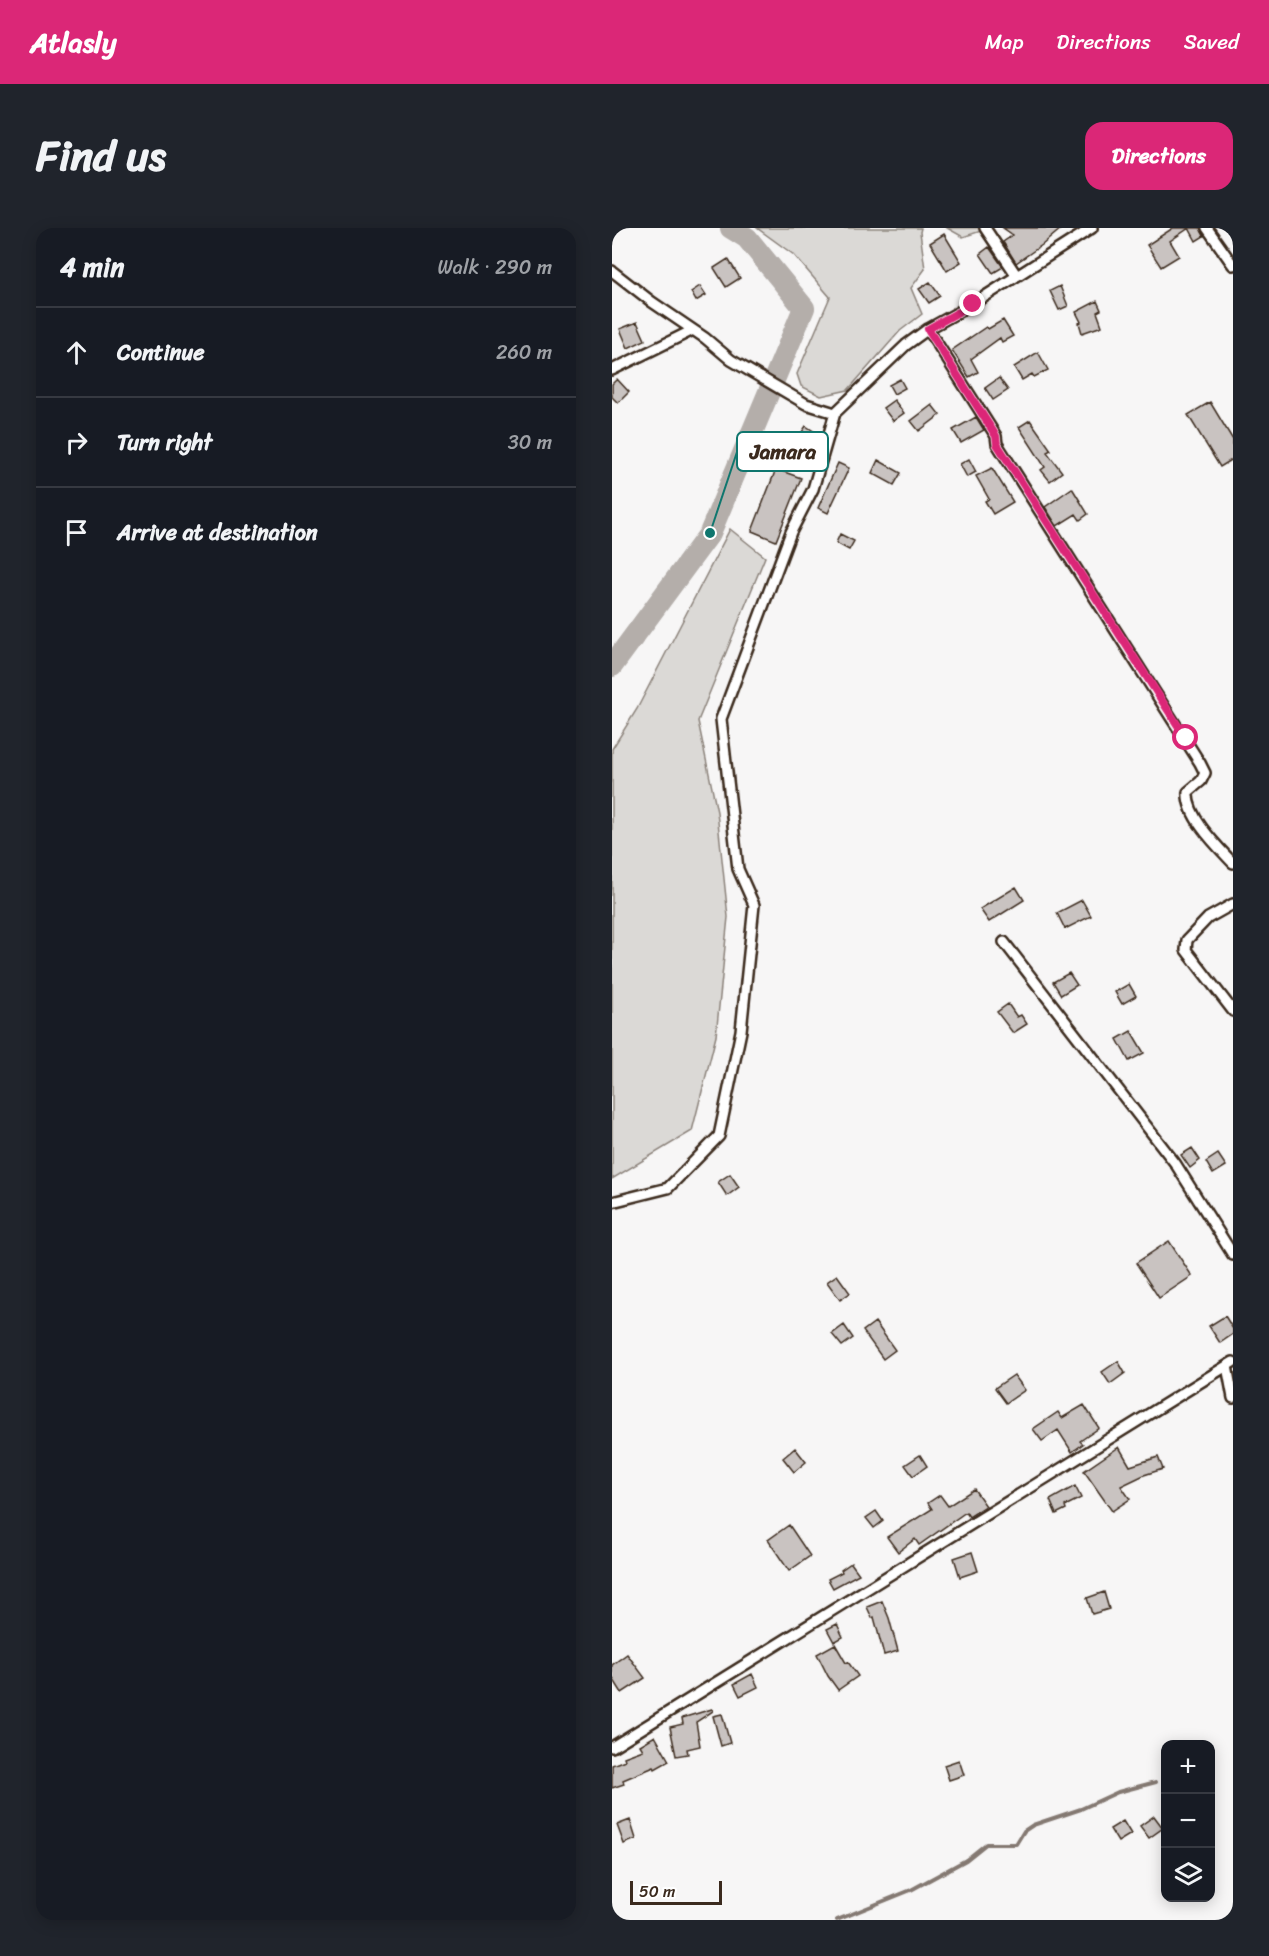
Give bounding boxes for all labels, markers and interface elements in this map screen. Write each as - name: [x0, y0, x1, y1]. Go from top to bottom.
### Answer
- text: Atlasly: [30, 18, 117, 67]
- text: Map: [985, 23, 1023, 61]
- text: Directions: [1056, 23, 1151, 61]
- text: Saved: [1184, 23, 1239, 61]
- text: Find us: [36, 119, 166, 193]
- button: Directions: [1085, 122, 1233, 190]
- text: 4 min: [60, 244, 124, 290]
- text: Walk · 290 m: [437, 250, 552, 285]
- route end: [959, 290, 985, 316]
- text: Continue: [117, 333, 205, 372]
- text: 260 m: [496, 335, 552, 370]
- icon: ahead: [60, 336, 93, 369]
- text: Turn right: [117, 423, 212, 462]
- text: 30 m: [508, 425, 552, 460]
- icon: right: [60, 426, 93, 459]
- callout: Jamara: [737, 432, 828, 471]
- text: Jamara: [749, 433, 817, 471]
- text: Arrive at destination: [117, 513, 318, 552]
- icon: arrive: [60, 516, 93, 549]
- route start: [1172, 724, 1198, 750]
- map controls: [1161, 1740, 1215, 1902]
- button: +: [1161, 1740, 1215, 1794]
- button: −: [1161, 1794, 1215, 1848]
- button: layers: [1161, 1848, 1215, 1902]
- text: 50 m: [639, 1877, 675, 1906]
- scale bar: [630, 1878, 722, 1906]

